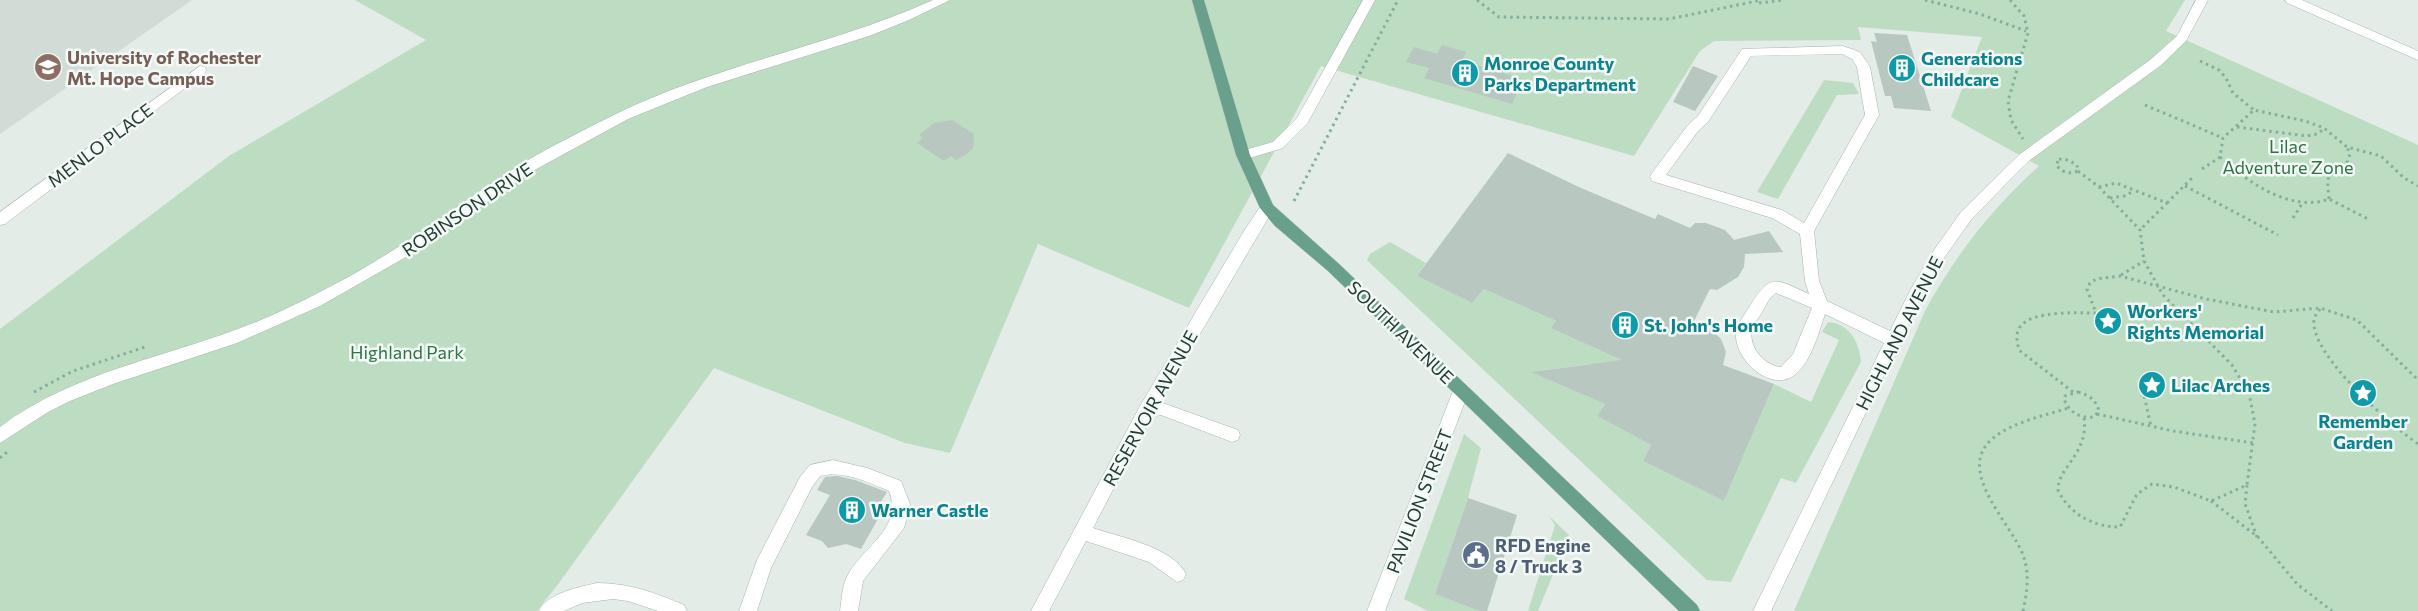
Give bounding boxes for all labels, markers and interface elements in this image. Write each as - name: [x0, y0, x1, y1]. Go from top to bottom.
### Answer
- place label: University of Rochester Mt. Hope Campus: [67, 46, 262, 89]
- place label: Generations Childcare: [1921, 47, 2022, 90]
- school or university icon: University of Rochester Mt. Hope Campus: [33, 52, 63, 82]
- place label: Monroe County Parks Department: [1484, 52, 1636, 95]
- building icon: Generations Childcare: [1887, 53, 1917, 83]
- building icon: Monroe County Parks Department: [1450, 58, 1480, 88]
- street label: MENLO PLACE: [43, 98, 157, 192]
- park label: Lilac Adventure Zone: [2222, 135, 2354, 178]
- street label: ROBINSON DRIVE: [398, 157, 536, 261]
- street label: HIGHLAND AVENUE: [1851, 252, 1947, 414]
- street label: SOUTH AVENUE: [1344, 276, 1458, 388]
- place label: Workers' Rights Memorial: [2127, 300, 2264, 343]
- place icon: Workers' Rights Memorial: [2093, 306, 2123, 336]
- building icon: St. John's Home: [1610, 310, 1640, 340]
- place label: St. John's Home: [1644, 314, 1773, 336]
- street label: RESERVOIR AVENUE: [1098, 326, 1202, 490]
- park label: Highland Park: [350, 341, 464, 363]
- place icon: Lilac Arches: [2137, 370, 2167, 400]
- place label: Lilac Arches: [2171, 374, 2270, 396]
- place icon: Remember Garden: [2348, 378, 2378, 408]
- place label: Remember Garden: [2318, 410, 2408, 453]
- street label: PAVILION STREET: [1381, 426, 1457, 576]
- building icon: Warner Castle: [837, 495, 867, 525]
- place label: Warner Castle: [871, 499, 989, 521]
- place label: RFD Engine 8 / Truck 3: [1495, 534, 1590, 577]
- public building icon: RFD Engine 8 / Truck 3: [1461, 540, 1491, 570]

